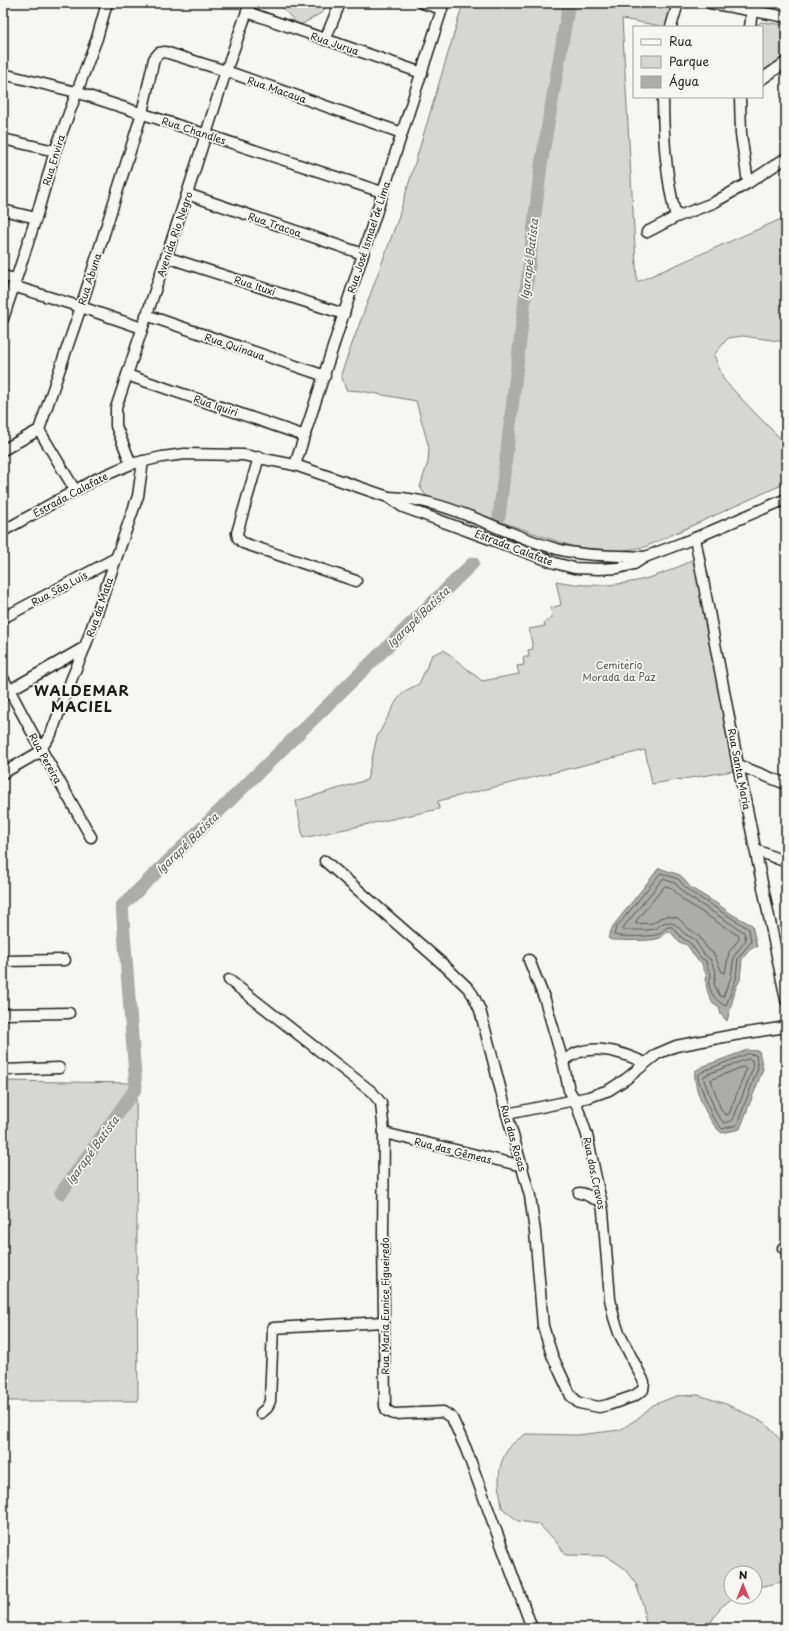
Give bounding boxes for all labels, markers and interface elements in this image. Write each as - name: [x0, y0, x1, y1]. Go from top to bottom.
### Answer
- legend: [633, 26, 763, 98]
- street label: Rua Jurua: [309, 28, 362, 58]
- text: Rua: [669, 32, 693, 50]
- text: Parque: [669, 52, 709, 70]
- street label: Rua Macaua: [245, 72, 309, 106]
- text: Água: [669, 72, 700, 90]
- street label: Rua Chandles: [160, 113, 229, 148]
- street label: Rua Envira: [38, 132, 68, 187]
- street label: Rua José Ismael de Lima: [343, 178, 393, 295]
- street label: Avenida Rio Negro: [152, 189, 196, 279]
- street label: Rua Tracoa: [246, 208, 304, 240]
- water label: Igarapé Batista: [516, 217, 543, 300]
- street label: Rua Abuna: [74, 250, 105, 307]
- street label: Rua Ituxi: [232, 271, 278, 299]
- street label: Rua Quinaua: [203, 329, 267, 363]
- street label: Rua Iquiri: [192, 390, 240, 420]
- street label: Estrada Calafate: [30, 468, 110, 520]
- street label: Estrada Calafate: [473, 525, 555, 569]
- street label: Rua São Luís: [28, 567, 90, 609]
- street label: Rua da Mata: [82, 574, 116, 639]
- water label: Igarapé Batista: [383, 582, 454, 651]
- park label: Cemitério Morada da Paz: [583, 657, 656, 684]
- district label: WALDEMAR MACIEL: [34, 680, 130, 717]
- street label: Rua Santa Maria: [725, 727, 755, 812]
- street label: Rua Pereira: [26, 730, 66, 786]
- water label: Igarapé Batista: [152, 808, 223, 877]
- street label: Rua das Rosas: [497, 1103, 531, 1173]
- water label: Igarapé Batista: [61, 1111, 123, 1188]
- street label: Rua das Gêmeas: [413, 1133, 494, 1167]
- street label: Rua dos Cravos: [580, 1135, 610, 1211]
- street label: Rua Maria Eunice Figueiredo: [377, 1237, 392, 1375]
- north arrow: [723, 1565, 763, 1605]
- text: N: [739, 1566, 748, 1583]

